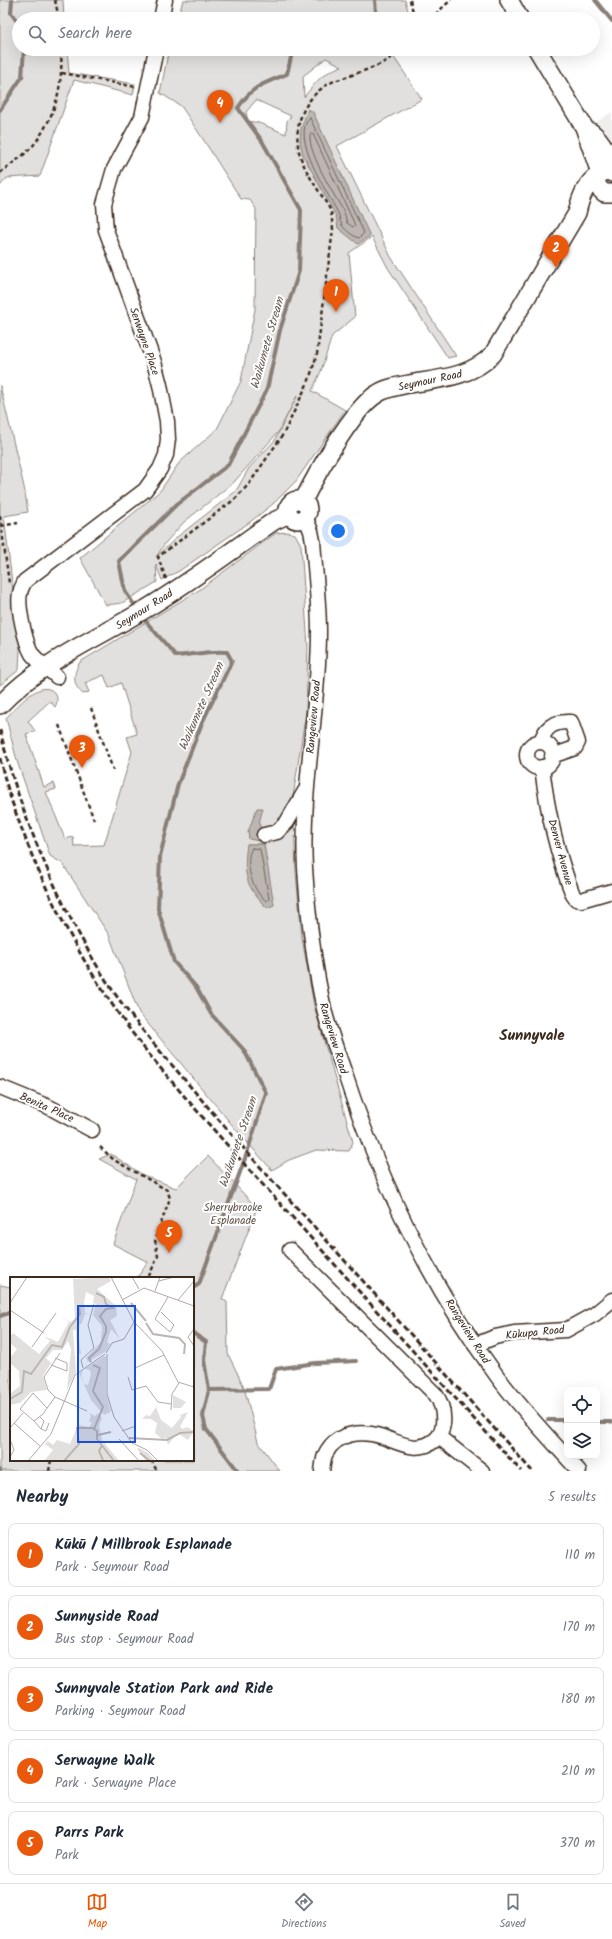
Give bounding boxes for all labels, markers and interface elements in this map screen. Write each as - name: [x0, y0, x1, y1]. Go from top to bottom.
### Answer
- search box: [12, 12, 600, 56]
- text: Search here: [58, 22, 132, 46]
- icon: search: [26, 23, 48, 45]
- pin: 4: [207, 90, 233, 123]
- pin: 2: [543, 235, 569, 268]
- pin: 1: [323, 279, 349, 312]
- water label: Waikumete Stream: [245, 294, 290, 391]
- street label: Serwayne Place: [124, 305, 164, 378]
- street label: Seymour Road: [397, 365, 464, 397]
- your location: [328, 521, 348, 541]
- street label: Seymour Road: [112, 585, 177, 635]
- water label: Waikumete Stream: [174, 658, 230, 753]
- street label: Rangeview Road: [302, 679, 326, 755]
- pin: 3: [69, 735, 95, 768]
- street label: Denver Avenue: [543, 817, 578, 887]
- street label: Rangeview Road: [314, 1000, 353, 1077]
- district label: Sunnyvale: [499, 1024, 565, 1048]
- street label: Benita Place: [16, 1088, 77, 1128]
- water label: Waikumete Stream: [214, 1093, 263, 1190]
- park label: Sherrybrooke Esplanade: [204, 1199, 262, 1230]
- pin: 5: [156, 1220, 182, 1253]
- inset map: [10, 1277, 194, 1461]
- street label: Rangeview Road: [440, 1296, 495, 1368]
- street label: Kūkupa Road: [505, 1321, 566, 1345]
- map controls: [564, 1387, 600, 1459]
- button: locate: [564, 1387, 600, 1423]
- button: layers: [564, 1423, 600, 1459]
- text: Nearby: [16, 1484, 68, 1511]
- text: 5 results: [548, 1487, 596, 1508]
- text: Kūkū / Millbrook Esplanade: [55, 1533, 232, 1557]
- text: 1: [28, 1545, 32, 1566]
- text: 110 m: [565, 1545, 595, 1566]
- text: Park · Seymour Road: [55, 1557, 169, 1578]
- text: Sunnyside Road: [55, 1605, 159, 1629]
- text: 2: [26, 1617, 34, 1638]
- text: 170 m: [563, 1617, 595, 1638]
- text: Bus stop · Seymour Road: [55, 1629, 193, 1650]
- text: Sunnyvale Station Park and Ride: [55, 1677, 273, 1701]
- text: 3: [26, 1689, 34, 1710]
- text: 180 m: [561, 1689, 595, 1710]
- text: Parking · Seymour Road: [55, 1701, 185, 1722]
- text: Serwayne Walk: [55, 1749, 154, 1773]
- text: 4: [26, 1761, 34, 1782]
- text: 210 m: [561, 1761, 595, 1782]
- text: Park · Serwayne Place: [55, 1773, 176, 1794]
- text: Parrs Park: [55, 1821, 123, 1845]
- text: 5: [27, 1833, 33, 1854]
- text: 370 m: [560, 1833, 595, 1854]
- text: Park: [55, 1845, 79, 1866]
- tab: Map: [86, 1891, 108, 1933]
- tab: Directions: [281, 1891, 327, 1933]
- tab: Saved: [500, 1891, 526, 1933]

